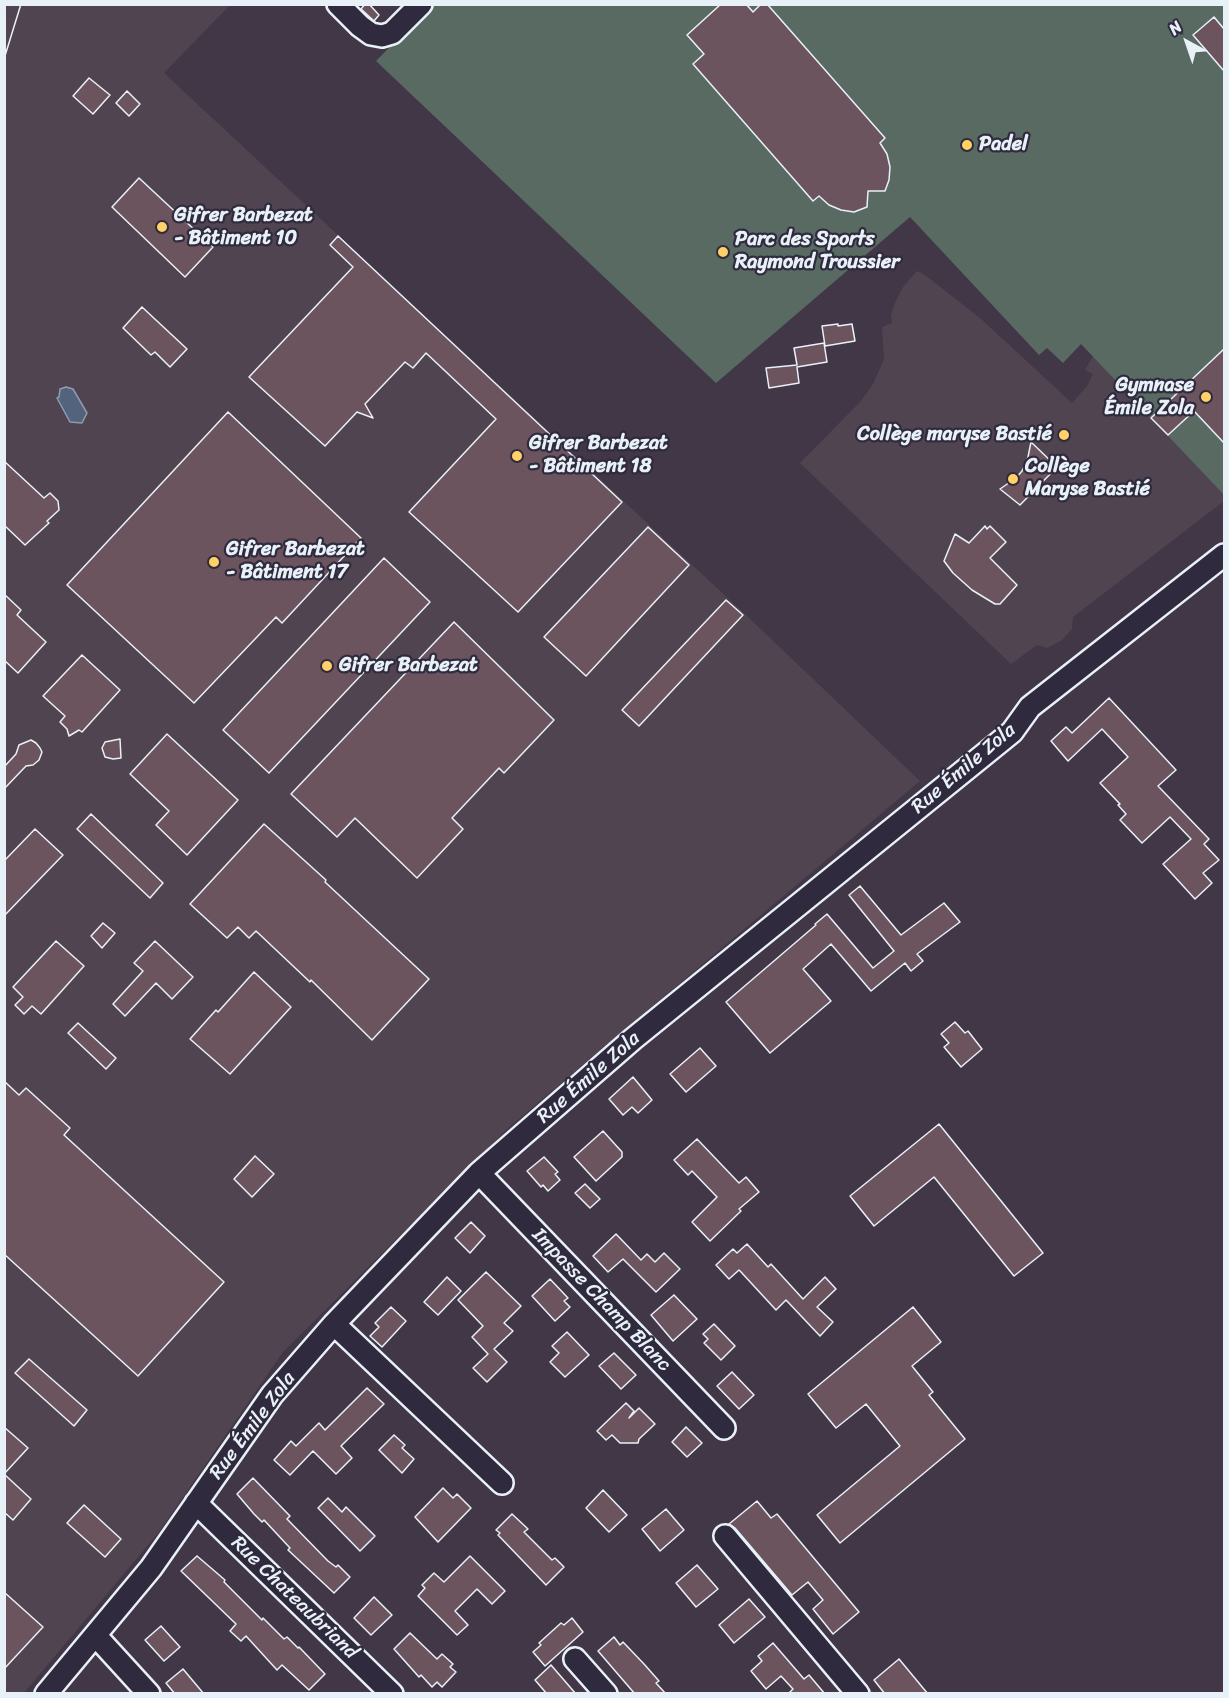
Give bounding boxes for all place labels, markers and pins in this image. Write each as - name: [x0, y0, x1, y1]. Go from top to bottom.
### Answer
- place label: Padel: [979, 133, 1028, 157]
- marker: Padel: [960, 138, 974, 152]
- place label: Gifrer Barbezat - Bâtiment 10: [174, 204, 313, 251]
- marker: Gifrer Barbezat - Bâtiment 10: [155, 220, 169, 234]
- place label: Parc des Sports Raymond Troussier: [735, 228, 899, 275]
- marker: Parc des Sports Raymond Troussier: [716, 245, 730, 259]
- place label: Gymnase Émile Zola: [1104, 374, 1194, 421]
- marker: Gymnase Émile Zola: [1199, 390, 1213, 404]
- place label: Collège maryse Bastié: [857, 423, 1052, 447]
- marker: Collège maryse Bastié: [1057, 428, 1071, 442]
- place label: Gifrer Barbezat - Bâtiment 18: [529, 432, 668, 479]
- marker: Gifrer Barbezat - Bâtiment 18: [510, 449, 524, 463]
- place label: Collège Maryse Bastié: [1025, 455, 1150, 502]
- marker: Collège Maryse Bastié: [1006, 472, 1020, 486]
- place label: Gifrer Barbezat - Bâtiment 17: [226, 538, 365, 585]
- marker: Gifrer Barbezat - Bâtiment 17: [207, 555, 221, 569]
- place label: Gifrer Barbezat: [339, 654, 478, 678]
- marker: Gifrer Barbezat: [320, 659, 334, 673]

